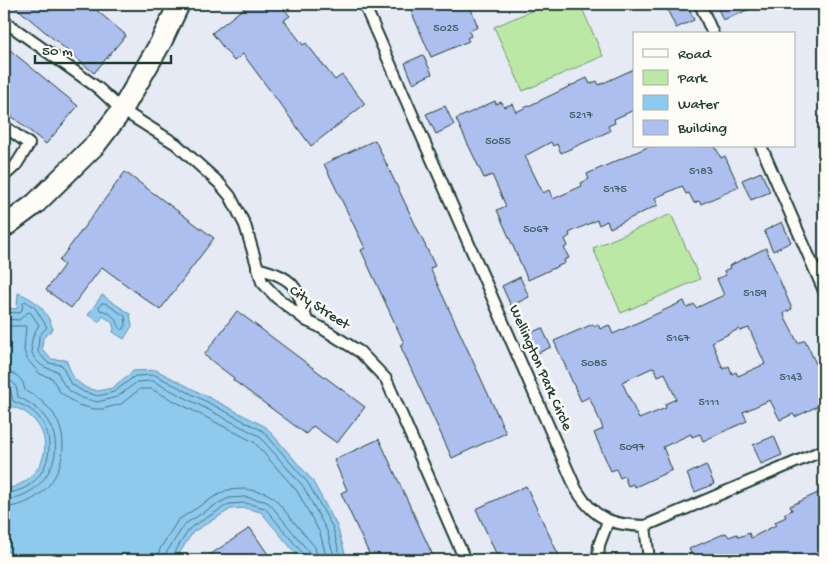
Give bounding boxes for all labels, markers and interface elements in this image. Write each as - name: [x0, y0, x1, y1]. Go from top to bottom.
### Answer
- house number: 5025: [433, 22, 459, 36]
- scale bar: [35, 32, 171, 64]
- legend: [633, 32, 796, 148]
- text: 50 m: [42, 43, 73, 61]
- text: Road: [678, 46, 712, 64]
- text: Park: [677, 70, 708, 88]
- text: Water: [678, 96, 720, 114]
- house number: 5217: [569, 109, 593, 123]
- text: Building: [677, 120, 727, 138]
- house number: 5055: [485, 135, 511, 149]
- house number: 5183: [689, 165, 713, 179]
- house number: 5175: [603, 183, 627, 197]
- house number: 5067: [523, 223, 549, 237]
- street label: City Street: [285, 282, 354, 335]
- house number: 5159: [743, 287, 767, 301]
- street label: Wellington Park Circle: [504, 302, 576, 434]
- house number: 5167: [666, 332, 690, 346]
- house number: 5085: [581, 357, 607, 371]
- house number: 5143: [779, 371, 803, 385]
- house number: 5111: [699, 396, 720, 410]
- house number: 5097: [619, 441, 645, 455]

